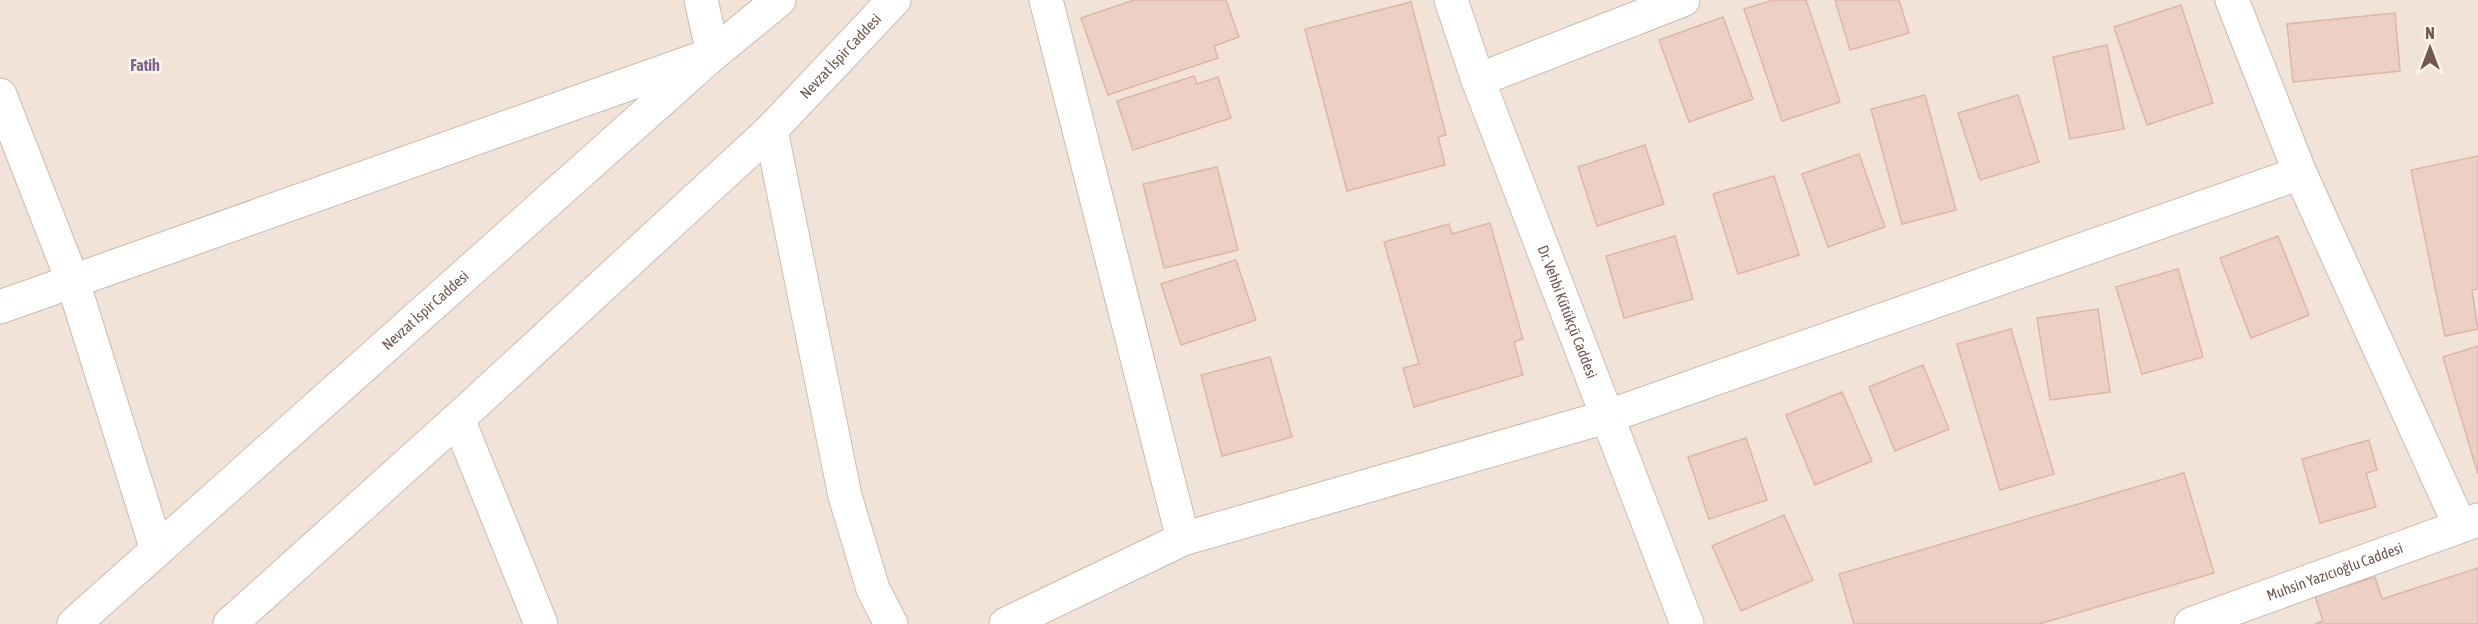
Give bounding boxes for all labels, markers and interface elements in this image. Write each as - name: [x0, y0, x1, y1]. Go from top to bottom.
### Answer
- street label: Nevzat İspir Caddesi: [796, 10, 884, 102]
- north arrow: [2400, 18, 2460, 78]
- text: N: [2425, 24, 2435, 42]
- district label: Fatih: [130, 56, 160, 74]
- street label: Dr. Vehbi Kütükçü Caddesi: [1534, 243, 1601, 381]
- street label: Nevzat İspir Caddesi: [378, 267, 472, 353]
- street label: Muhsin Yazıcıoğlu Caddesi: [2264, 539, 2405, 604]

